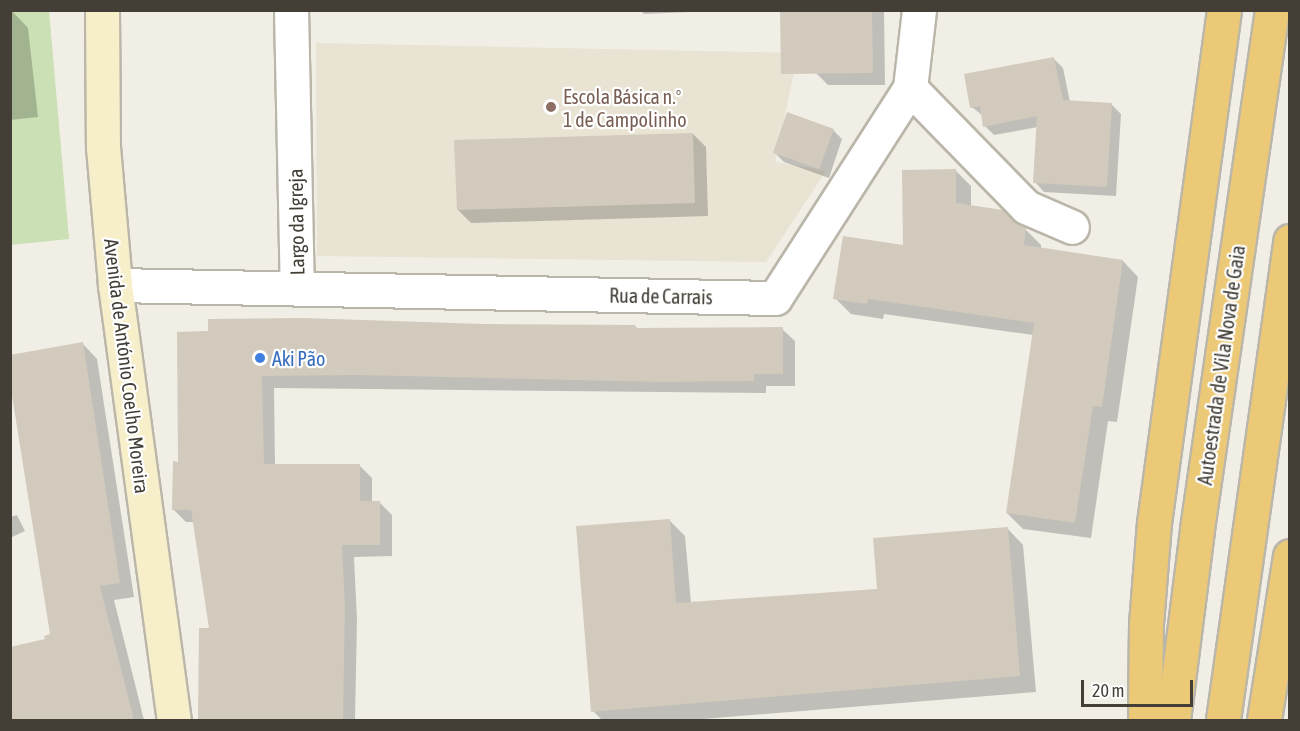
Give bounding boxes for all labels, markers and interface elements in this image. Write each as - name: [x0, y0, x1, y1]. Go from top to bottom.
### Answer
- place label: Escola Básica n.º 1 de Campolinho: [563, 84, 687, 131]
- marker: Escola Básica n.º 1 de Campolinho: [544, 100, 558, 114]
- street label: Largo da Igreja: [283, 168, 309, 276]
- street label: Avenida de António Coelho Moreira: [99, 237, 155, 495]
- street label: Autoestrada de Vila Nova de Gaia: [1192, 244, 1250, 486]
- street label: Rua de Carrais: [609, 283, 713, 309]
- place label: Aki Pão: [272, 346, 325, 370]
- marker: Aki Pão: [253, 351, 267, 365]
- scale bar: [1084, 668, 1196, 706]
- text: 20 m: [1092, 680, 1124, 701]

